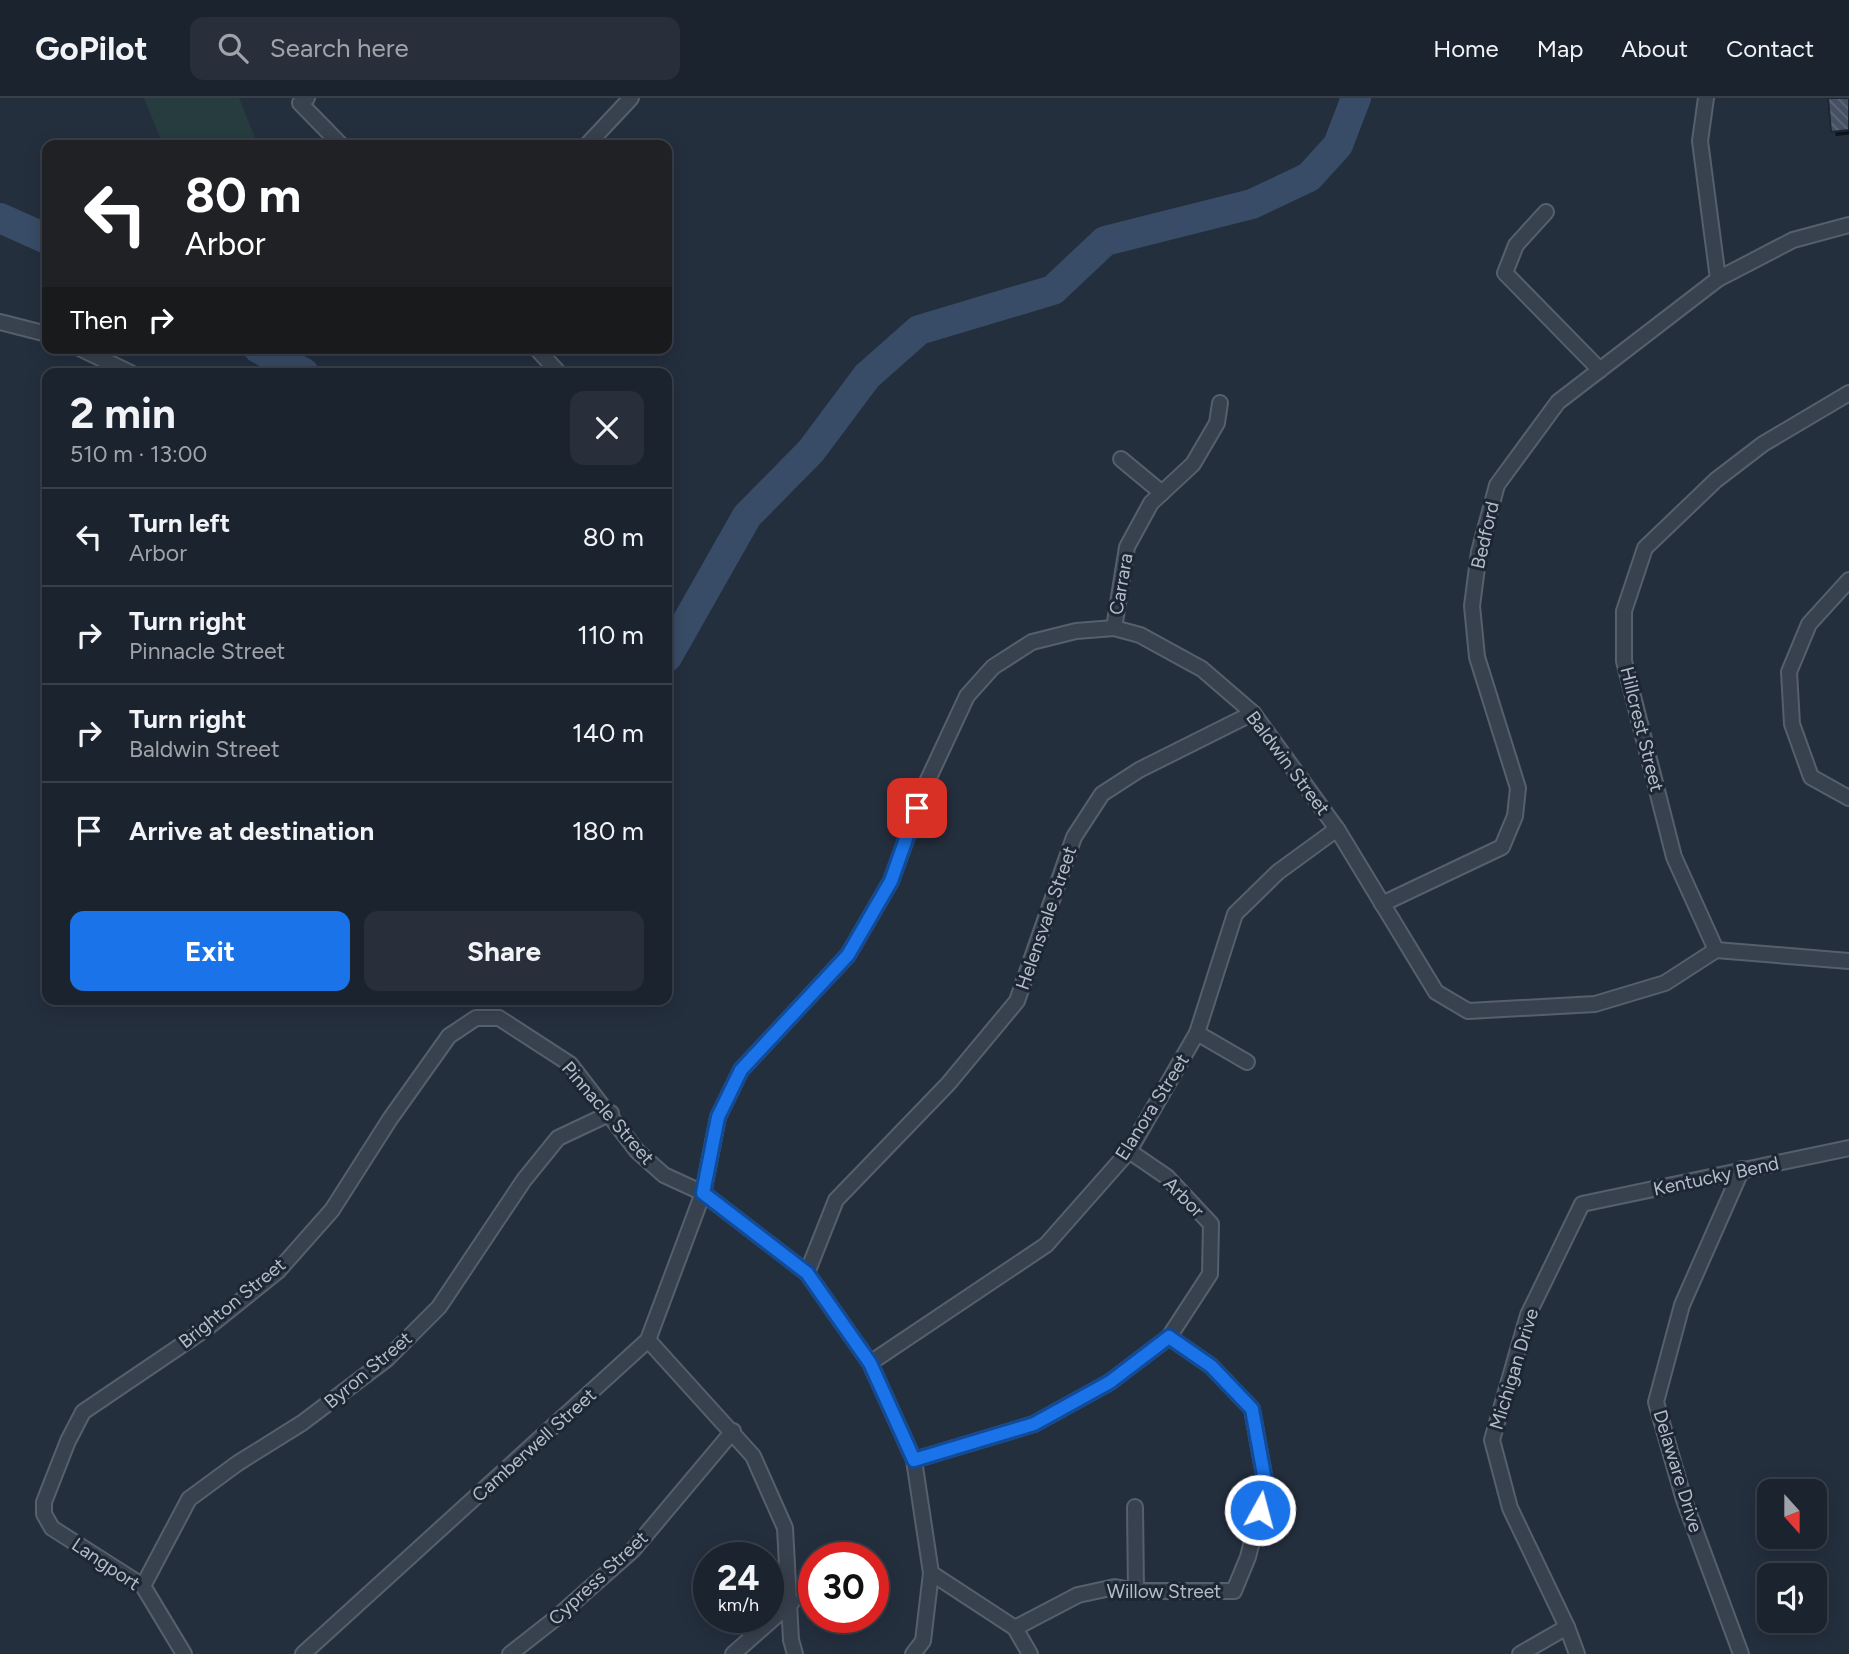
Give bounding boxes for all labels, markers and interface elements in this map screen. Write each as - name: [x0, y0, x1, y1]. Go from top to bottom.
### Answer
- search box: [190, 17, 680, 80]
- text: GoPilot: [35, 29, 148, 68]
- icon: search: [214, 29, 252, 67]
- text: Search here: [270, 32, 409, 64]
- text: Home: [1433, 34, 1499, 63]
- text: Map: [1537, 34, 1583, 63]
- text: About: [1621, 34, 1688, 63]
- text: Contact: [1726, 34, 1814, 63]
- text: 80 m: [185, 165, 301, 224]
- icon: left: [70, 168, 161, 259]
- text: Arbor: [185, 225, 266, 263]
- icon: right: [142, 301, 180, 339]
- text: Then: [70, 304, 128, 336]
- text: 2 min: [70, 388, 176, 439]
- button: close: [570, 391, 644, 465]
- text: 510 m · 13:00: [70, 440, 207, 468]
- street label: Bedford: [1466, 499, 1504, 571]
- text: Turn left: [129, 507, 230, 539]
- icon: left: [70, 518, 108, 556]
- text: 80 m: [583, 521, 644, 553]
- text: Arbor: [129, 539, 187, 567]
- street label: Carrara: [1104, 551, 1138, 617]
- text: Turn right: [129, 605, 246, 637]
- icon: right: [70, 616, 108, 654]
- text: 110 m: [577, 619, 644, 651]
- text: Pinnacle Street: [129, 637, 285, 665]
- street label: Hillcrest Street: [1615, 664, 1669, 794]
- text: Turn right: [129, 703, 246, 735]
- street label: Baldwin Street: [1241, 706, 1335, 820]
- icon: right: [70, 714, 108, 752]
- text: 140 m: [572, 717, 644, 749]
- text: Baldwin Street: [129, 735, 280, 763]
- pin: [887, 778, 947, 838]
- icon: arrive: [898, 789, 936, 827]
- icon: arrive: [70, 812, 108, 850]
- text: Arrive at destination: [129, 815, 374, 847]
- text: 180 m: [572, 815, 644, 847]
- street label: Helensvale Street: [1011, 843, 1081, 993]
- button: Exit: [70, 911, 350, 991]
- button: Share: [364, 911, 644, 991]
- street label: Elanora Street: [1110, 1050, 1194, 1164]
- street label: Pinnacle Street: [557, 1057, 659, 1169]
- street label: Kentucky Bend: [1651, 1151, 1781, 1201]
- street label: Arbor: [1159, 1172, 1209, 1222]
- street label: Brighton Street: [174, 1253, 290, 1353]
- street label: Michigan Drive: [1485, 1305, 1543, 1433]
- street label: Byron Street: [319, 1327, 417, 1413]
- street label: Camberwell Street: [467, 1383, 601, 1507]
- street label: Delaware Drive: [1648, 1407, 1708, 1535]
- position arrow: [1223, 1473, 1297, 1547]
- north arrow: [1757, 1479, 1827, 1549]
- map controls: [1757, 1479, 1827, 1633]
- street label: Cypress Street: [544, 1526, 652, 1630]
- street label: Langport: [68, 1533, 144, 1595]
- speed limit sign: 30: [798, 1542, 889, 1633]
- text: 24: [717, 1557, 760, 1599]
- button: sound: [1757, 1563, 1827, 1633]
- street label: Willow Street: [1107, 1580, 1221, 1603]
- text: km/h: [718, 1594, 759, 1616]

